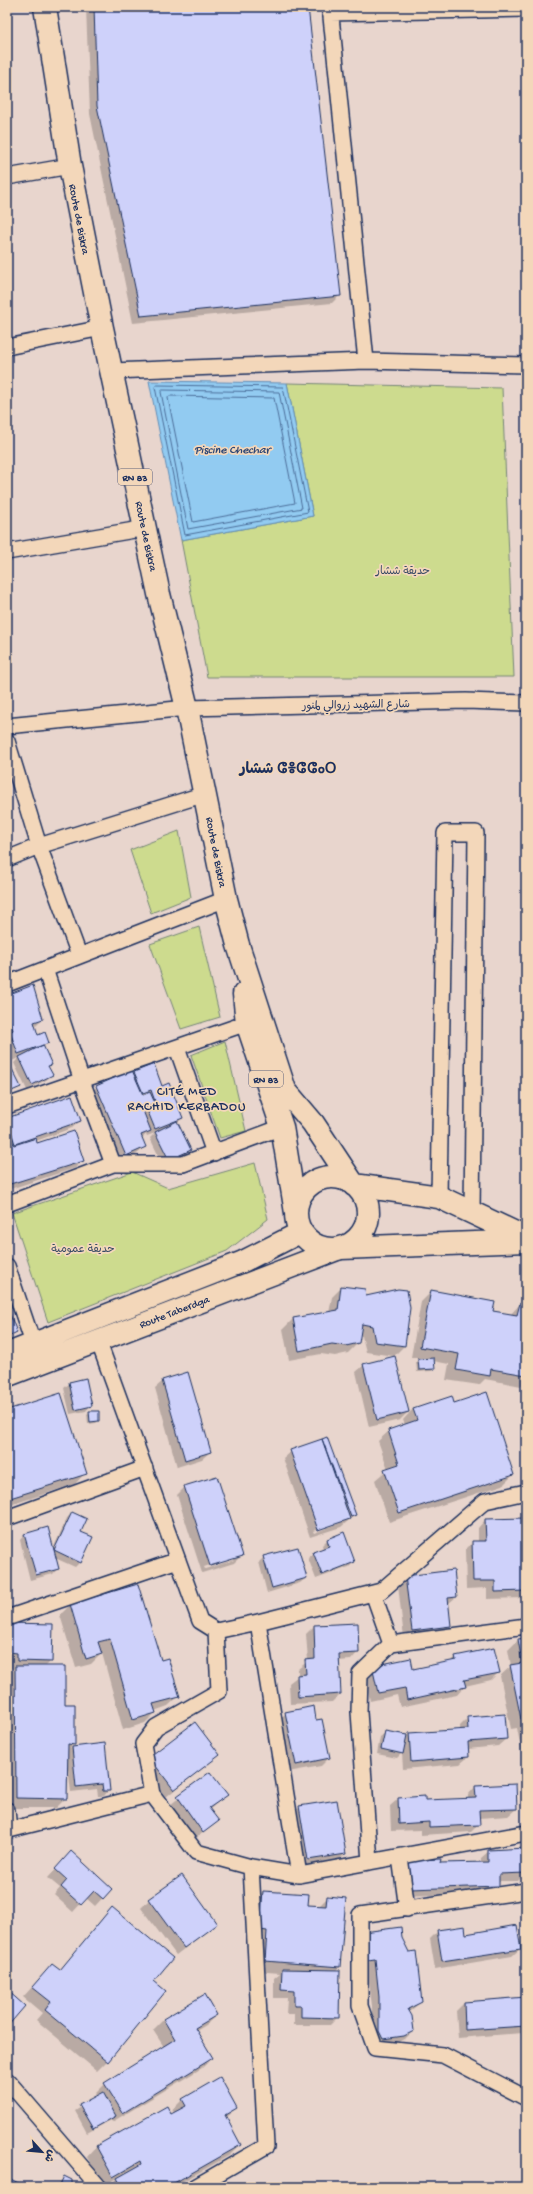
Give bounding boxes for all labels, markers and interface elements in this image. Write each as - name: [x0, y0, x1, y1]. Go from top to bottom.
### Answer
- street label: Route de Biskra: [65, 183, 91, 256]
- water label: Piscine Chechar: [194, 444, 273, 458]
- road number: RN 83: [118, 469, 152, 485]
- street label: Route de Biskra: [132, 500, 158, 573]
- park label: حديقة ششار: [375, 565, 430, 578]
- street label: شارع الشهيد زروالي لمنور: [301, 698, 410, 716]
- district label: ششار ⵛⴻⵛⵛⴰⵔ: [238, 761, 337, 779]
- street label: Route de Biskra: [202, 816, 228, 889]
- road number: RN 83: [249, 1071, 283, 1087]
- district label: CITÉ MED RACHID KERBADOU: [128, 1084, 246, 1115]
- park label: حديقة عمومية: [51, 1244, 115, 1256]
- street label: Route Taberdga: [138, 1294, 212, 1332]
- north arrow: [22, 2132, 62, 2172]
- text: ش: [41, 2148, 57, 2164]

